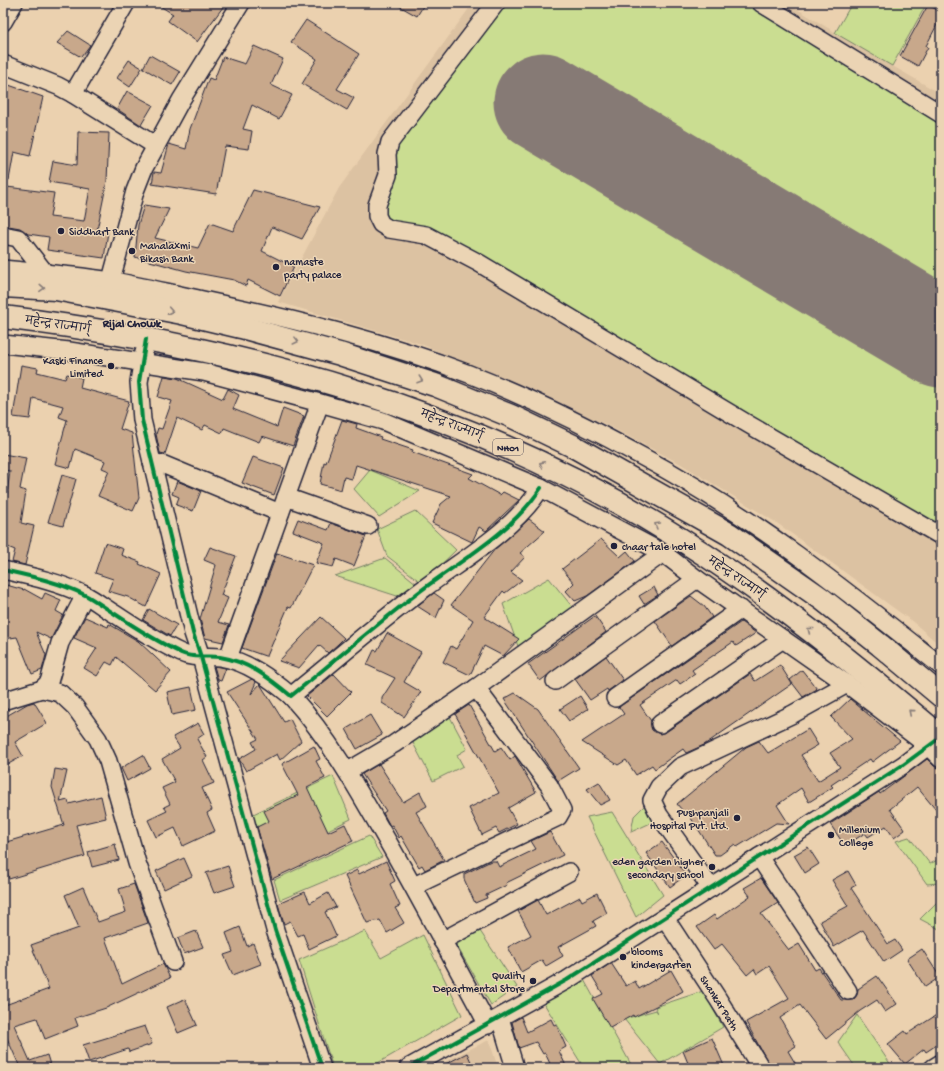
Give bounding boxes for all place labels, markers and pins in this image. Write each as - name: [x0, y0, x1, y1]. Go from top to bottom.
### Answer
- marker: Siddhart Bank: [56, 226, 66, 236]
- place label: Siddhart Bank: [69, 227, 135, 239]
- place label: Mahalaxmi Bikash Bank: [139, 241, 195, 266]
- marker: Mahalaxmi Bikash Bank: [127, 246, 137, 256]
- place label: namaste party palace: [283, 257, 342, 282]
- marker: namaste party palace: [271, 262, 281, 272]
- place label: Kaski Finance Limited: [43, 356, 105, 381]
- marker: Kaski Finance Limited: [106, 361, 116, 371]
- marker: chaar tale hotel: [609, 541, 619, 551]
- place label: chaar tale hotel: [622, 542, 696, 554]
- place label: Pushpanjali Hospital Pvt. Ltd.: [650, 808, 729, 833]
- marker: Pushpanjali Hospital Pvt. Ltd.: [732, 813, 742, 823]
- place label: Millenium College: [839, 825, 880, 850]
- marker: Millenium College: [826, 830, 836, 840]
- place label: eden garden higher secondary school: [612, 857, 705, 882]
- marker: eden garden higher secondary school: [707, 862, 717, 872]
- place label: blooms kindergarten: [631, 947, 692, 972]
- marker: blooms kindergarten: [618, 952, 628, 962]
- place label: Quality Departmental Store: [432, 971, 526, 996]
- marker: Quality Departmental Store: [528, 976, 538, 986]

